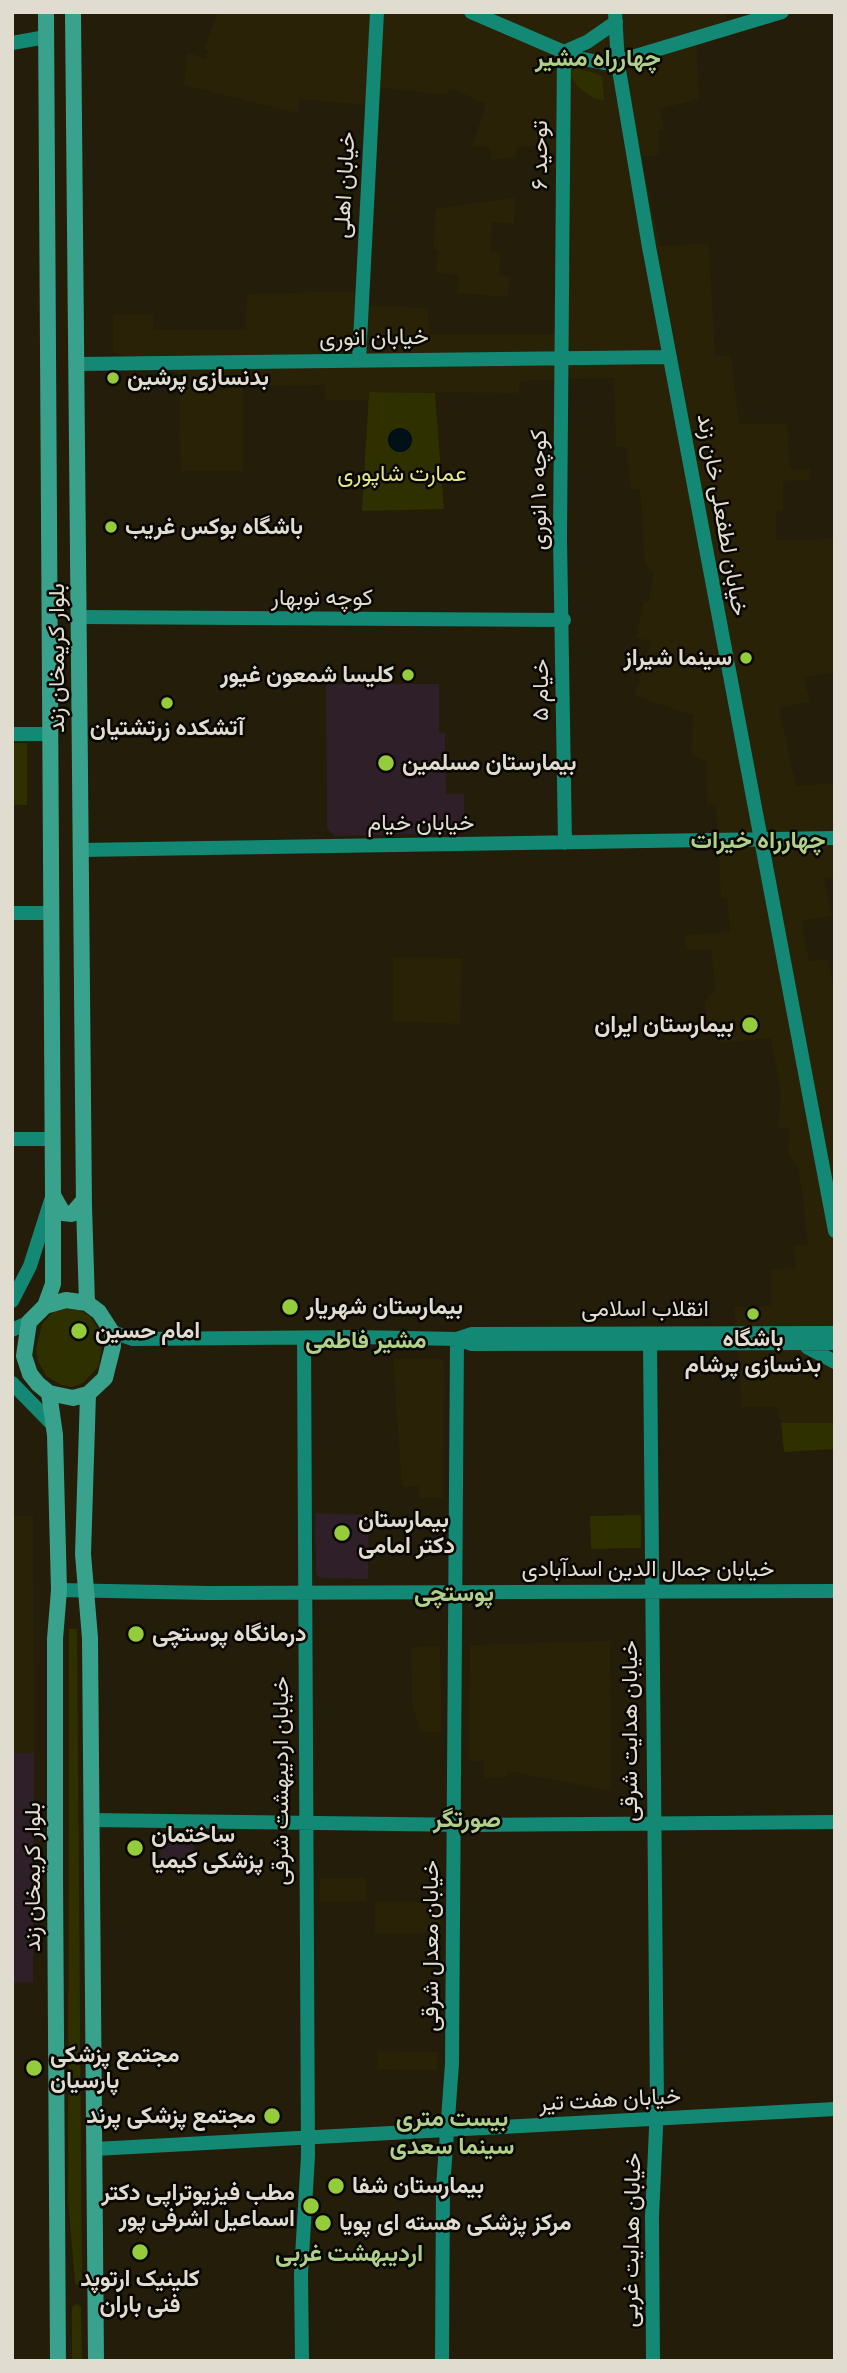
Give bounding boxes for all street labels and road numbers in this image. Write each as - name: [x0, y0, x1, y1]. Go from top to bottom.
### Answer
- street label: ۶ توحید: [526, 120, 554, 190]
- street label: خیابان اهلی: [328, 131, 362, 239]
- street label: خیابان انوری: [319, 323, 429, 353]
- street label: خیابان لطفعلی خان زند: [691, 412, 753, 618]
- street label: کوچه ۱۰ انوری: [525, 430, 553, 550]
- street label: بلوار کریمخان زند: [43, 583, 71, 733]
- street label: کوچه نوبهار: [271, 584, 373, 612]
- street label: ۵ خیام: [527, 659, 555, 721]
- street label: خیابان خیام: [368, 809, 474, 837]
- street label: انقلاب اسلامی: [581, 1295, 709, 1323]
- street label: خیابان جمال الدین اسدآبادی: [522, 1555, 774, 1583]
- street label: خیابان هدایت شرقی: [616, 1640, 644, 1822]
- street label: خیابان اردیبهشت شرقی: [267, 1676, 295, 1886]
- street label: بلوار کریمخان زند: [19, 1802, 47, 1952]
- street label: خیابان معدل شرقی: [417, 1860, 445, 2032]
- street label: خیابان هفت تیر: [538, 2082, 682, 2118]
- street label: خیابان هدایت غربی: [617, 2152, 647, 2328]

